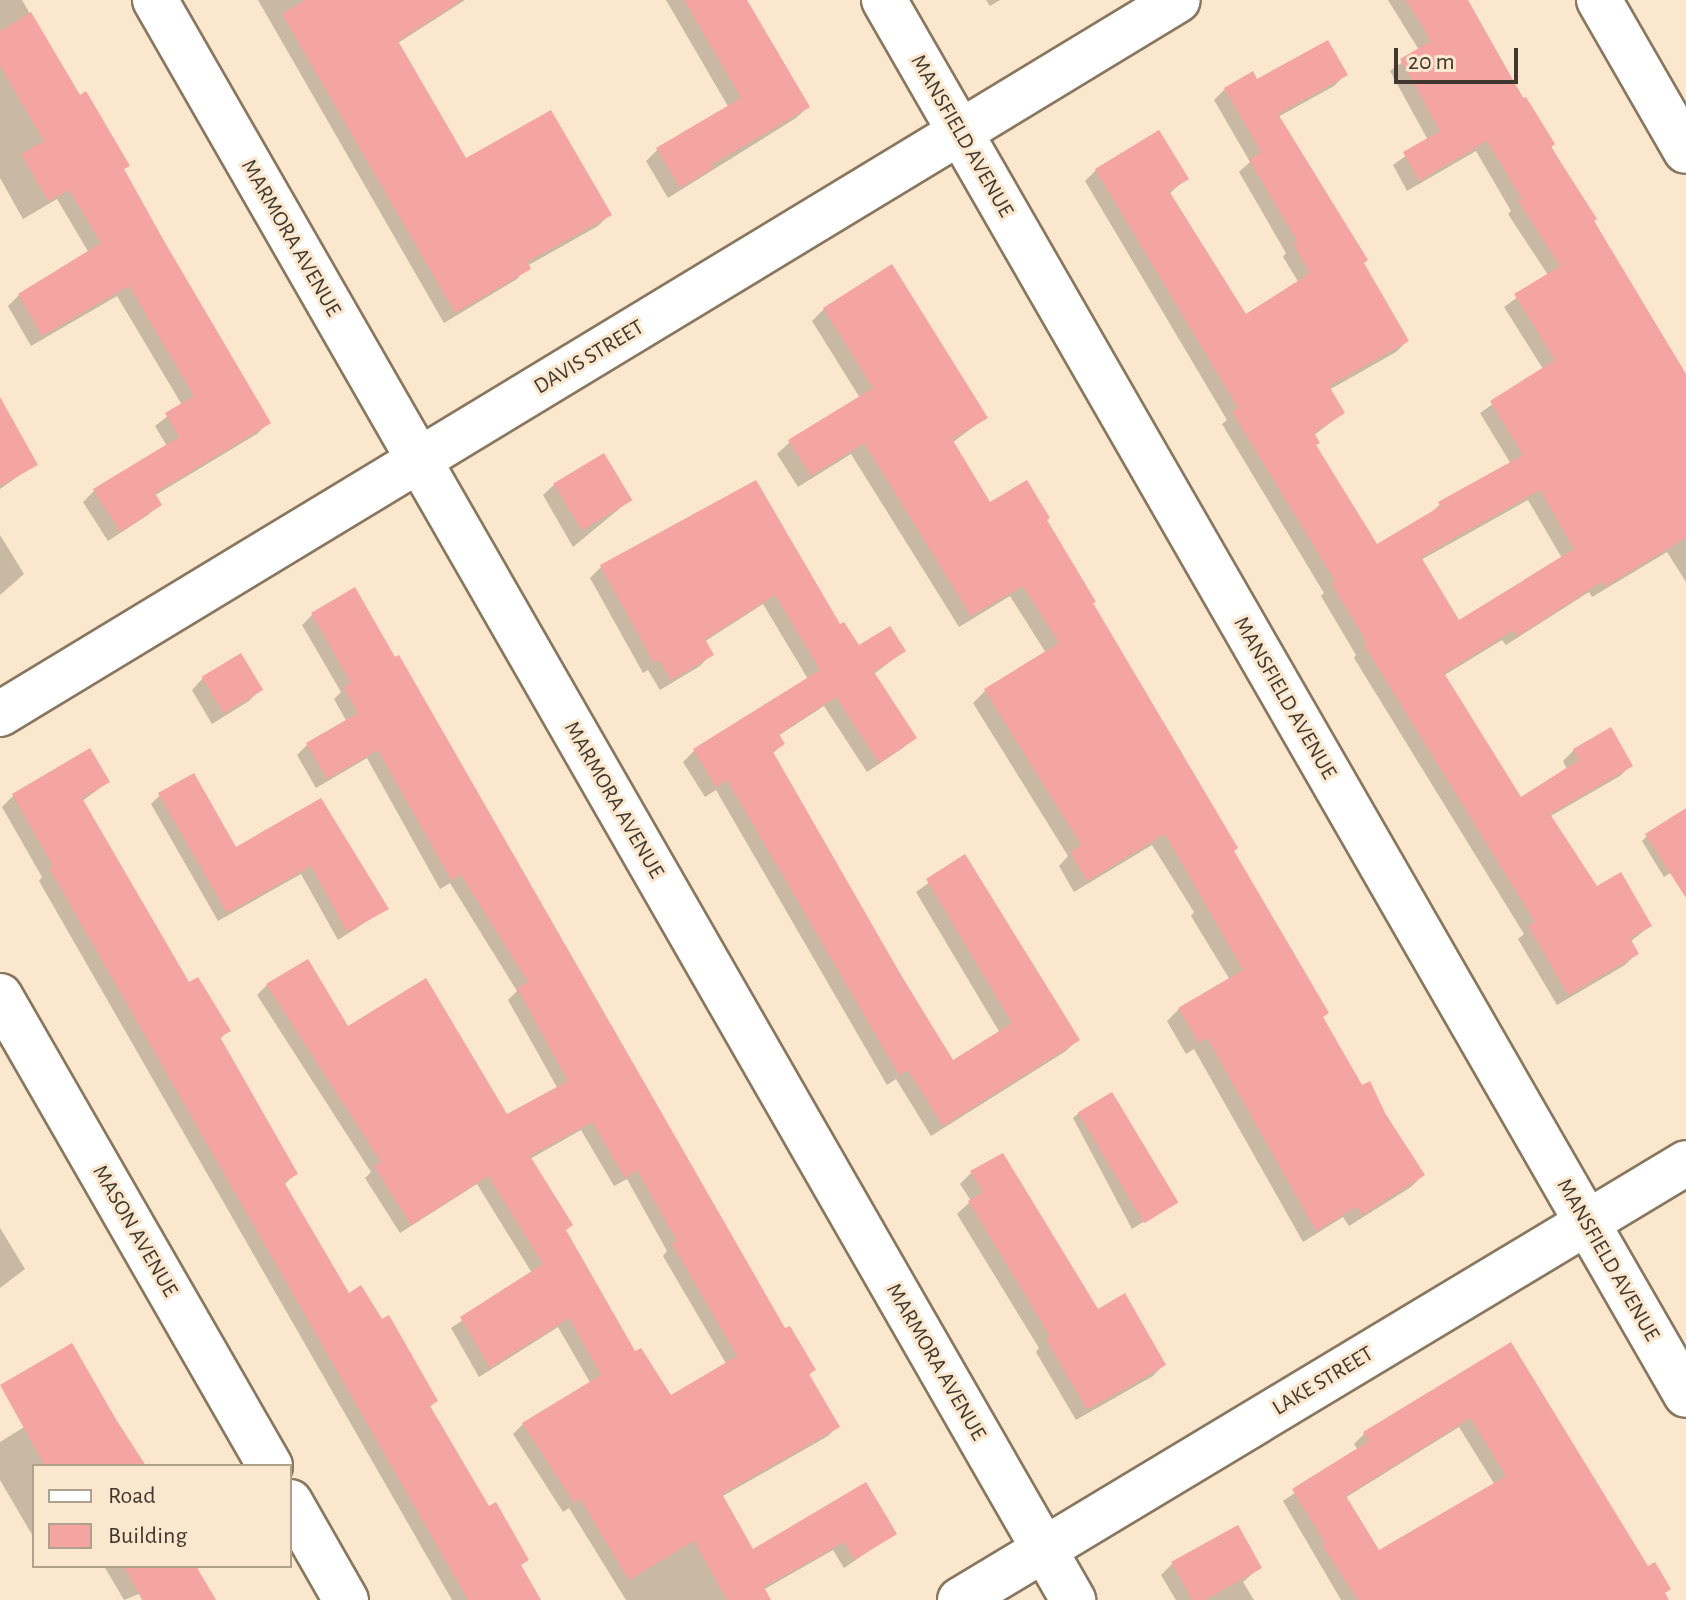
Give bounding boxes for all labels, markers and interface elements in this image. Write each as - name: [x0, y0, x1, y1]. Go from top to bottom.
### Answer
- scale bar: [1398, 32, 1522, 82]
- street label: MANSFIELD AVENUE: [905, 50, 1019, 222]
- text: 20 m: [1408, 50, 1455, 74]
- street label: MARMORA AVENUE: [235, 155, 347, 321]
- street label: DAVIS STREET: [529, 314, 649, 400]
- street label: MANSFIELD AVENUE: [1228, 612, 1342, 784]
- street label: MARMORA AVENUE: [558, 717, 670, 883]
- street label: MASON AVENUE: [87, 1160, 183, 1302]
- street label: MANSFIELD AVENUE: [1551, 1174, 1665, 1346]
- street label: MARMORA AVENUE: [880, 1279, 992, 1445]
- street label: LAKE STREET: [1268, 1341, 1378, 1421]
- legend: [32, 1464, 292, 1568]
- text: Road: [108, 1484, 156, 1508]
- text: Building: [108, 1524, 187, 1548]

